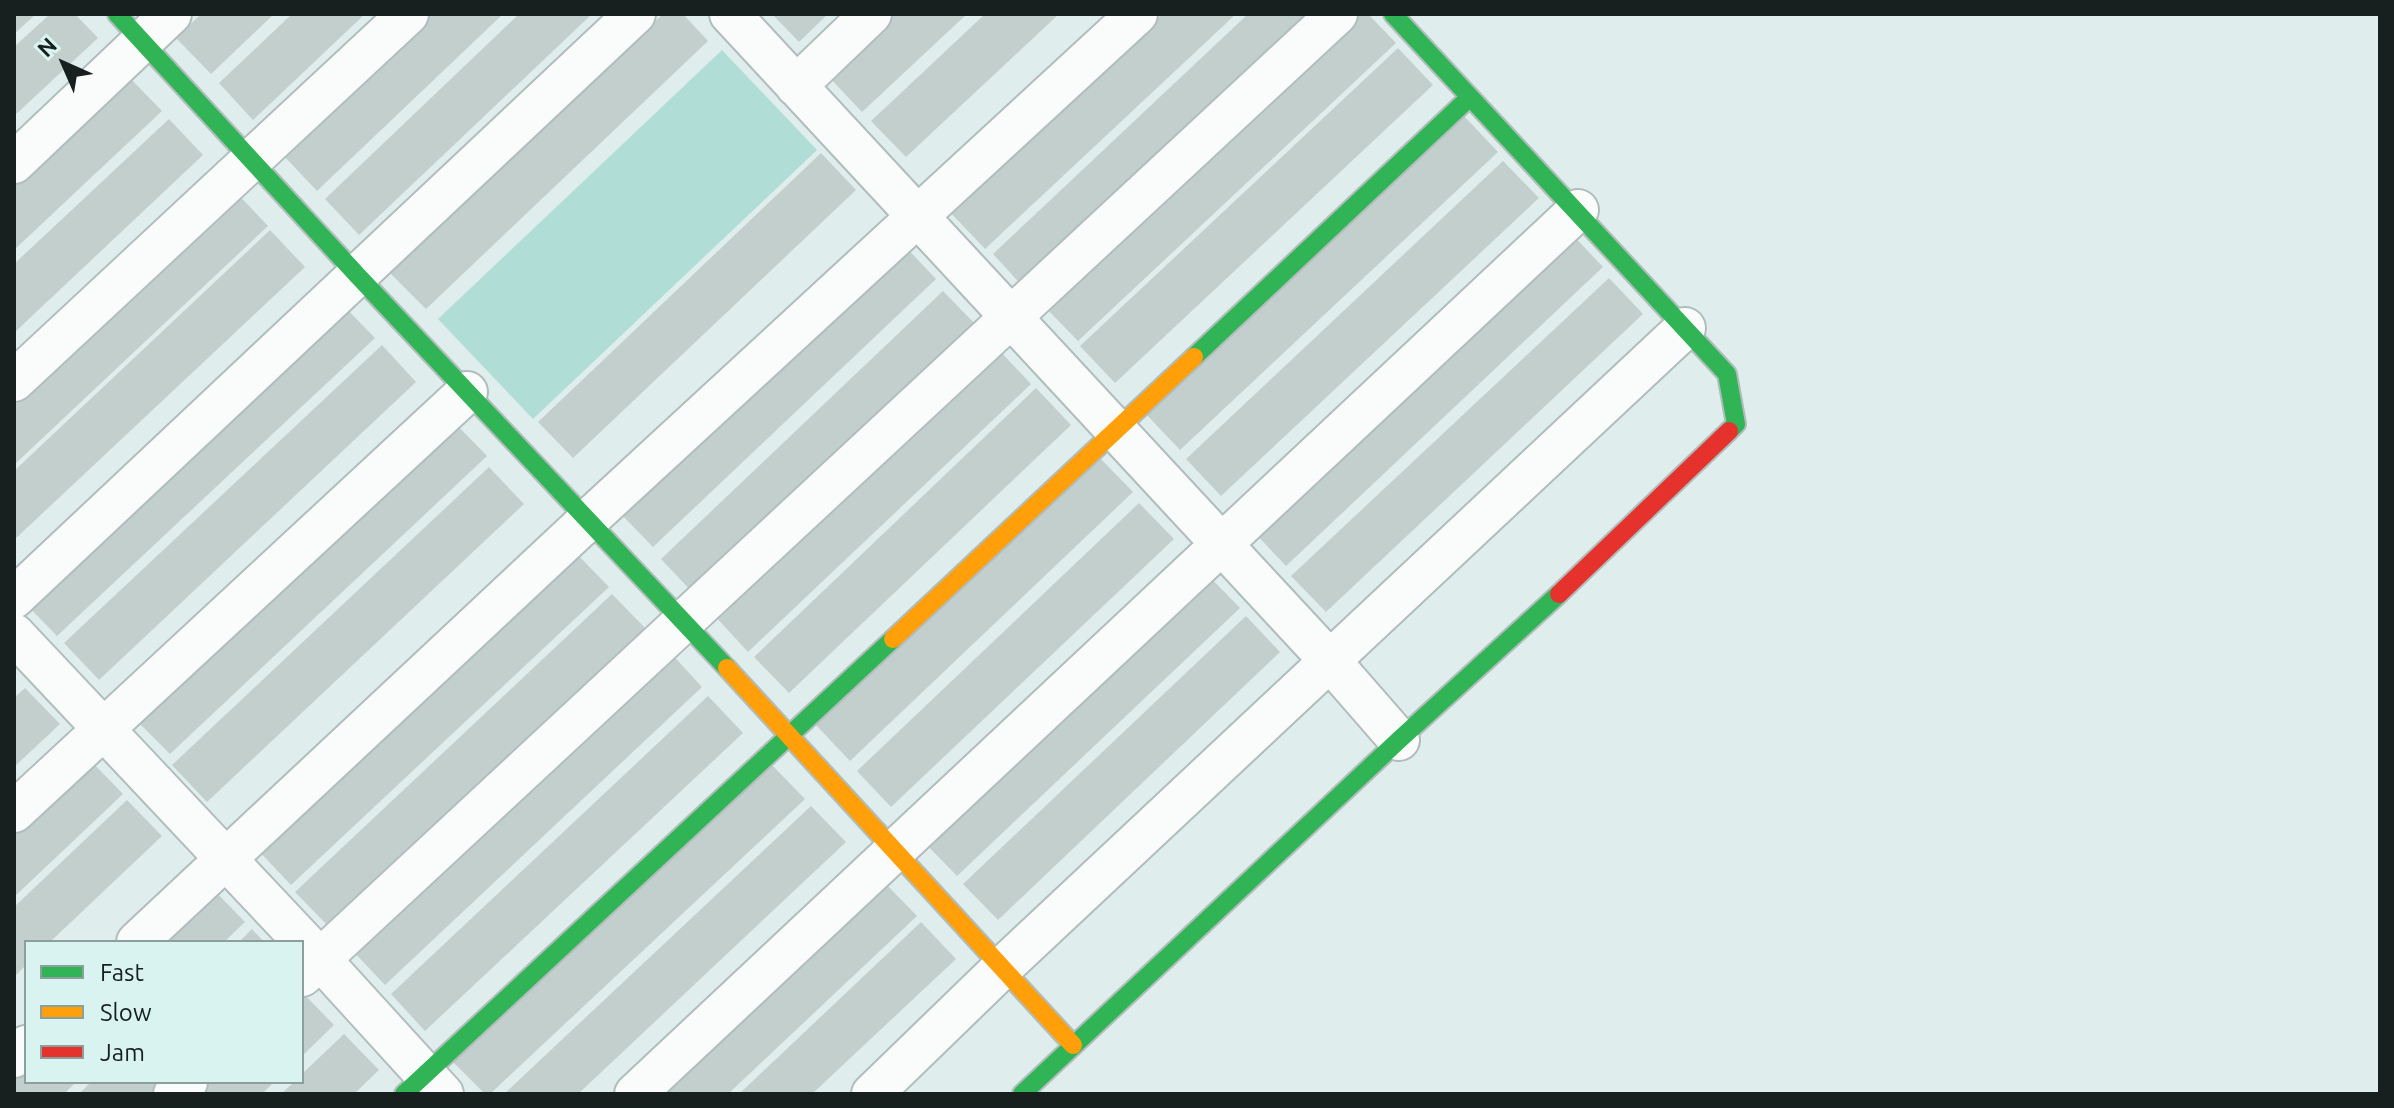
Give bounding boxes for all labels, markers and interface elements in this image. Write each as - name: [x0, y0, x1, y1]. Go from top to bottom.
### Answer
- north arrow: [24, 24, 104, 104]
- text: N: [32, 32, 61, 61]
- legend: [24, 940, 304, 1084]
- text: Fast: [100, 959, 144, 986]
- text: Slow: [100, 999, 152, 1026]
- text: Jam: [100, 1039, 145, 1066]

